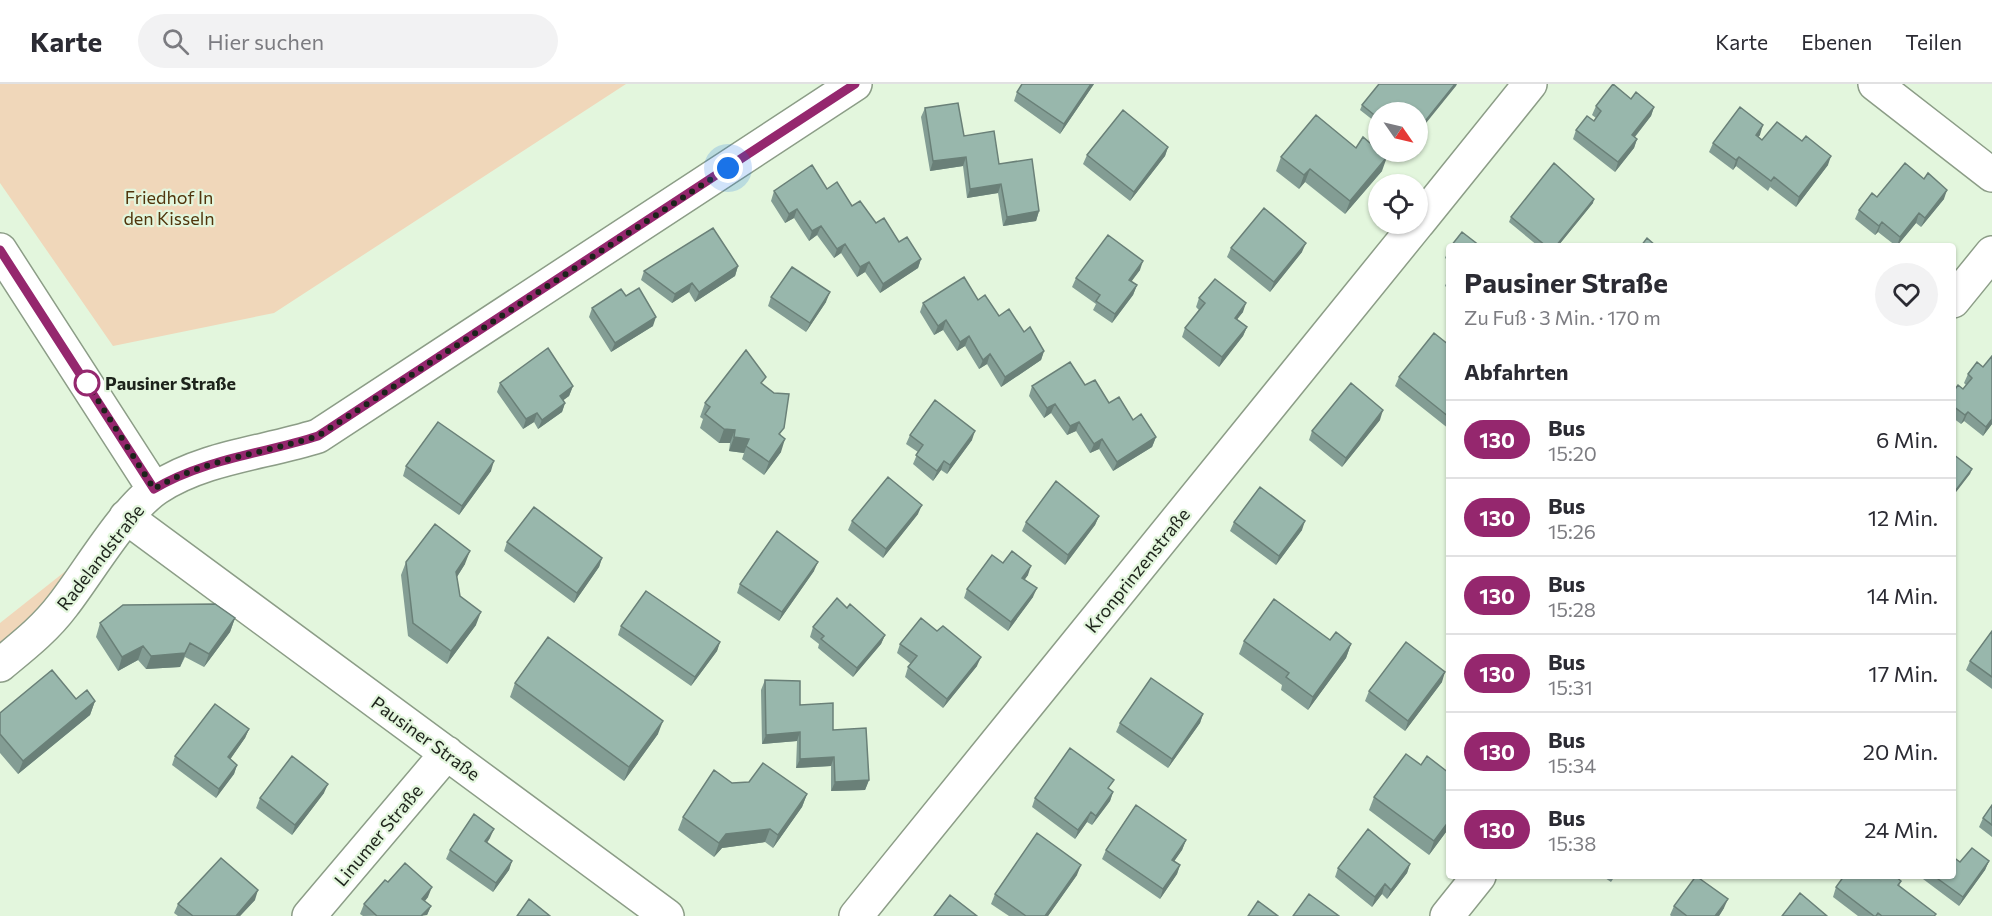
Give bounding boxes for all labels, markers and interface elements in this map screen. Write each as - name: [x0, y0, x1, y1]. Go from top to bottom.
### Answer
- search box: [138, 14, 558, 68]
- text: Karte: [30, 24, 102, 58]
- icon: search: [159, 25, 192, 58]
- text: Hier suchen: [207, 28, 324, 55]
- text: Karte: [1715, 29, 1768, 54]
- text: Ebenen: [1801, 29, 1872, 54]
- text: Teilen: [1905, 29, 1962, 54]
- north arrow: [1368, 102, 1428, 162]
- map controls: [1368, 102, 1428, 234]
- your location: [713, 153, 743, 183]
- button: locate: [1368, 174, 1428, 234]
- park label: Friedhof In den Kisseln: [123, 186, 215, 229]
- button: heart: [1875, 263, 1938, 326]
- text: Pausiner Straße: [1464, 265, 1668, 299]
- text: Zu Fuß · 3 Min. · 170 m: [1464, 305, 1661, 329]
- text: Abfahrten: [1464, 358, 1568, 385]
- marker: Pausiner Straße: [74, 370, 100, 396]
- place label: Pausiner Straße: [105, 372, 236, 394]
- text: Bus: [1548, 414, 1585, 441]
- text: 6 Min.: [1876, 426, 1938, 453]
- text: 130: [1479, 427, 1515, 452]
- text: 15:20: [1548, 441, 1597, 465]
- text: Bus: [1548, 492, 1585, 519]
- street label: Radelandstraße: [52, 500, 148, 614]
- street label: Kronprinzenstraße: [1080, 503, 1194, 637]
- text: 12 Min.: [1868, 504, 1938, 531]
- text: 130: [1479, 505, 1515, 530]
- text: 15:26: [1548, 519, 1596, 543]
- text: Bus: [1548, 570, 1585, 597]
- text: 14 Min.: [1867, 582, 1938, 609]
- text: 130: [1479, 583, 1515, 608]
- text: 15:28: [1548, 597, 1596, 621]
- text: Bus: [1548, 648, 1585, 675]
- text: 17 Min.: [1868, 660, 1938, 687]
- text: 130: [1479, 661, 1515, 686]
- text: 15:31: [1548, 675, 1593, 699]
- street label: Pausiner Straße: [368, 691, 484, 785]
- text: Bus: [1548, 726, 1585, 753]
- text: 20 Min.: [1863, 738, 1938, 765]
- text: 130: [1479, 739, 1515, 764]
- text: 15:34: [1548, 753, 1596, 777]
- street label: Linumer Straße: [329, 780, 427, 890]
- text: Bus: [1548, 804, 1585, 831]
- text: 24 Min.: [1864, 816, 1938, 843]
- text: 130: [1479, 817, 1515, 842]
- text: 15:38: [1548, 831, 1596, 855]

